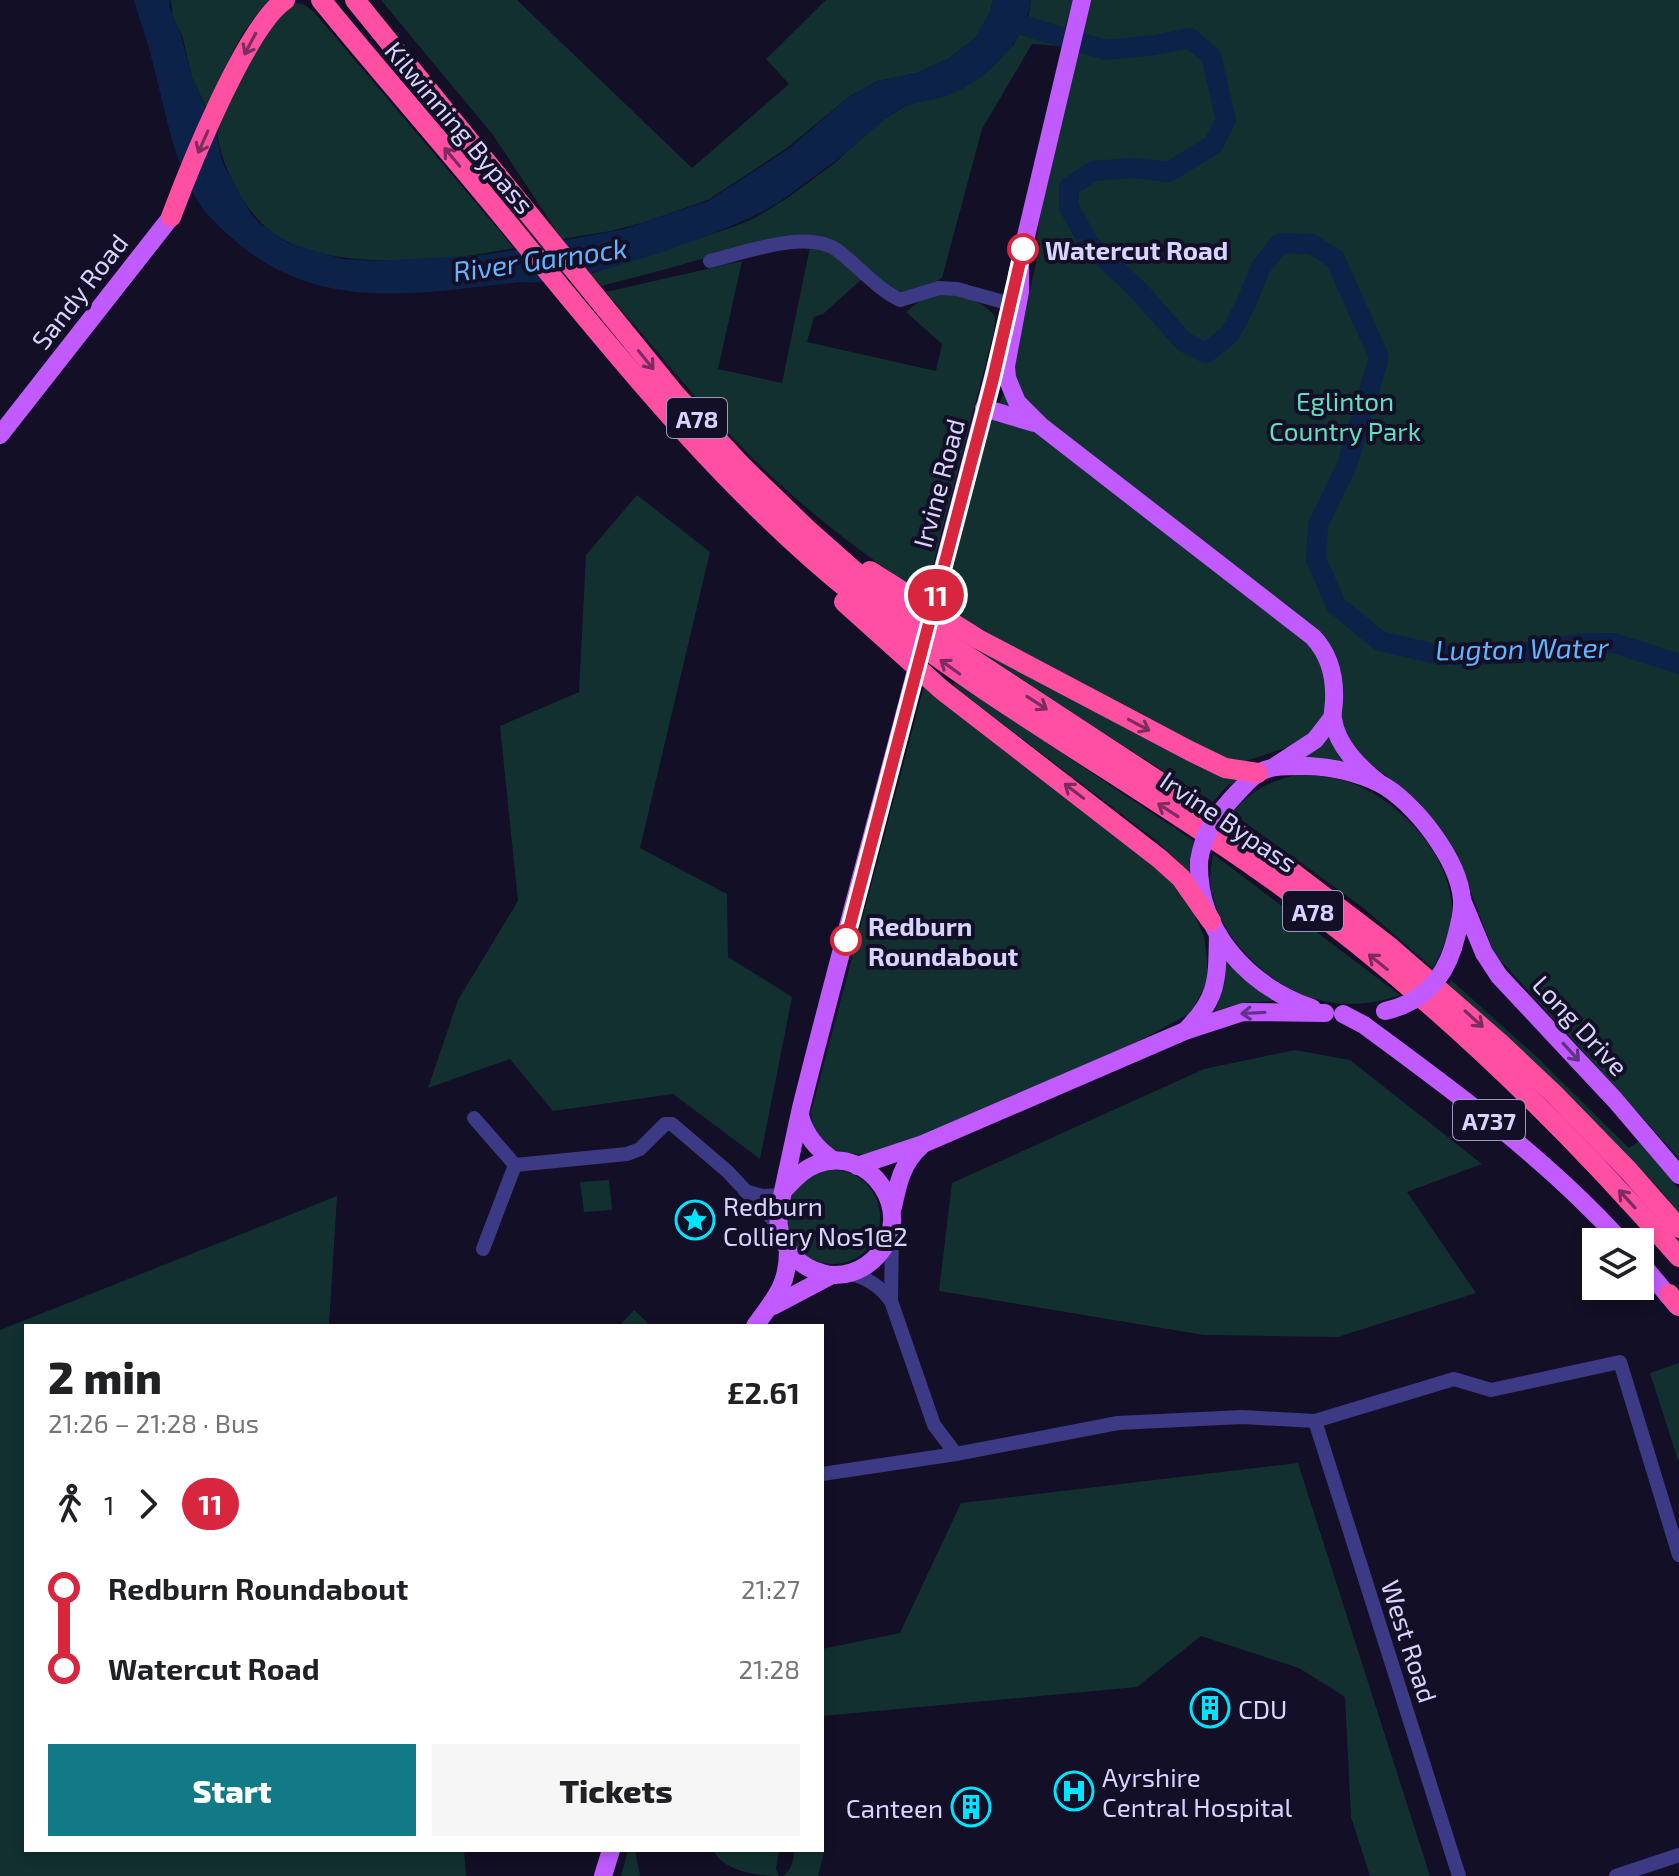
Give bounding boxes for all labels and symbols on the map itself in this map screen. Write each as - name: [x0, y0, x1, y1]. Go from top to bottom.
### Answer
- one-way arrow: [242, 32, 258, 56]
- street label: Kilwinning Bypass: [379, 35, 541, 219]
- one-way arrow: [195, 130, 210, 154]
- one-way arrow: [443, 148, 461, 168]
- street label: Sandy Road: [24, 227, 134, 355]
- water label: River Garnock: [451, 230, 629, 288]
- marker: Watercut Road: [1008, 234, 1038, 264]
- place label: Watercut Road: [1045, 234, 1228, 265]
- one-way arrow: [637, 349, 655, 370]
- park label: Eglinton Country Park: [1269, 385, 1421, 446]
- road number: A78: [667, 398, 727, 438]
- street label: Irvine Road: [906, 415, 970, 551]
- line badge: 11: [900, 569, 972, 621]
- water label: Lugton Water: [1435, 629, 1610, 667]
- one-way arrow: [940, 659, 962, 675]
- one-way arrow: [1025, 695, 1047, 711]
- one-way arrow: [1127, 717, 1151, 733]
- street label: Irvine Bypass: [1155, 764, 1303, 878]
- one-way arrow: [1064, 783, 1085, 800]
- one-way arrow: [1157, 802, 1179, 818]
- road number: A78: [1283, 891, 1343, 931]
- place label: Redburn Roundabout: [868, 910, 1019, 971]
- marker: Redburn Roundabout: [831, 925, 861, 955]
- one-way arrow: [1369, 953, 1389, 971]
- street label: Long Drive: [1527, 969, 1635, 1081]
- one-way arrow: [1241, 1005, 1267, 1020]
- one-way arrow: [1463, 1010, 1483, 1028]
- one-way arrow: [1562, 1042, 1580, 1062]
- road number: A737: [1453, 1100, 1525, 1140]
- one-way arrow: [1619, 1189, 1637, 1209]
- place label: Redburn Colliery Nos1@2: [723, 1190, 908, 1251]
- place icon: Redburn Colliery Nos1@2: [674, 1199, 716, 1241]
- street label: West Road: [1376, 1576, 1444, 1706]
- building icon: CDU: [1189, 1687, 1231, 1729]
- place label: CDU: [1238, 1693, 1287, 1724]
- place label: Ayrshire Central Hospital: [1102, 1761, 1292, 1822]
- hospital icon: Ayrshire Central Hospital: [1053, 1770, 1095, 1812]
- building icon: Canteen: [950, 1786, 992, 1828]
- place label: Canteen: [846, 1792, 943, 1823]

